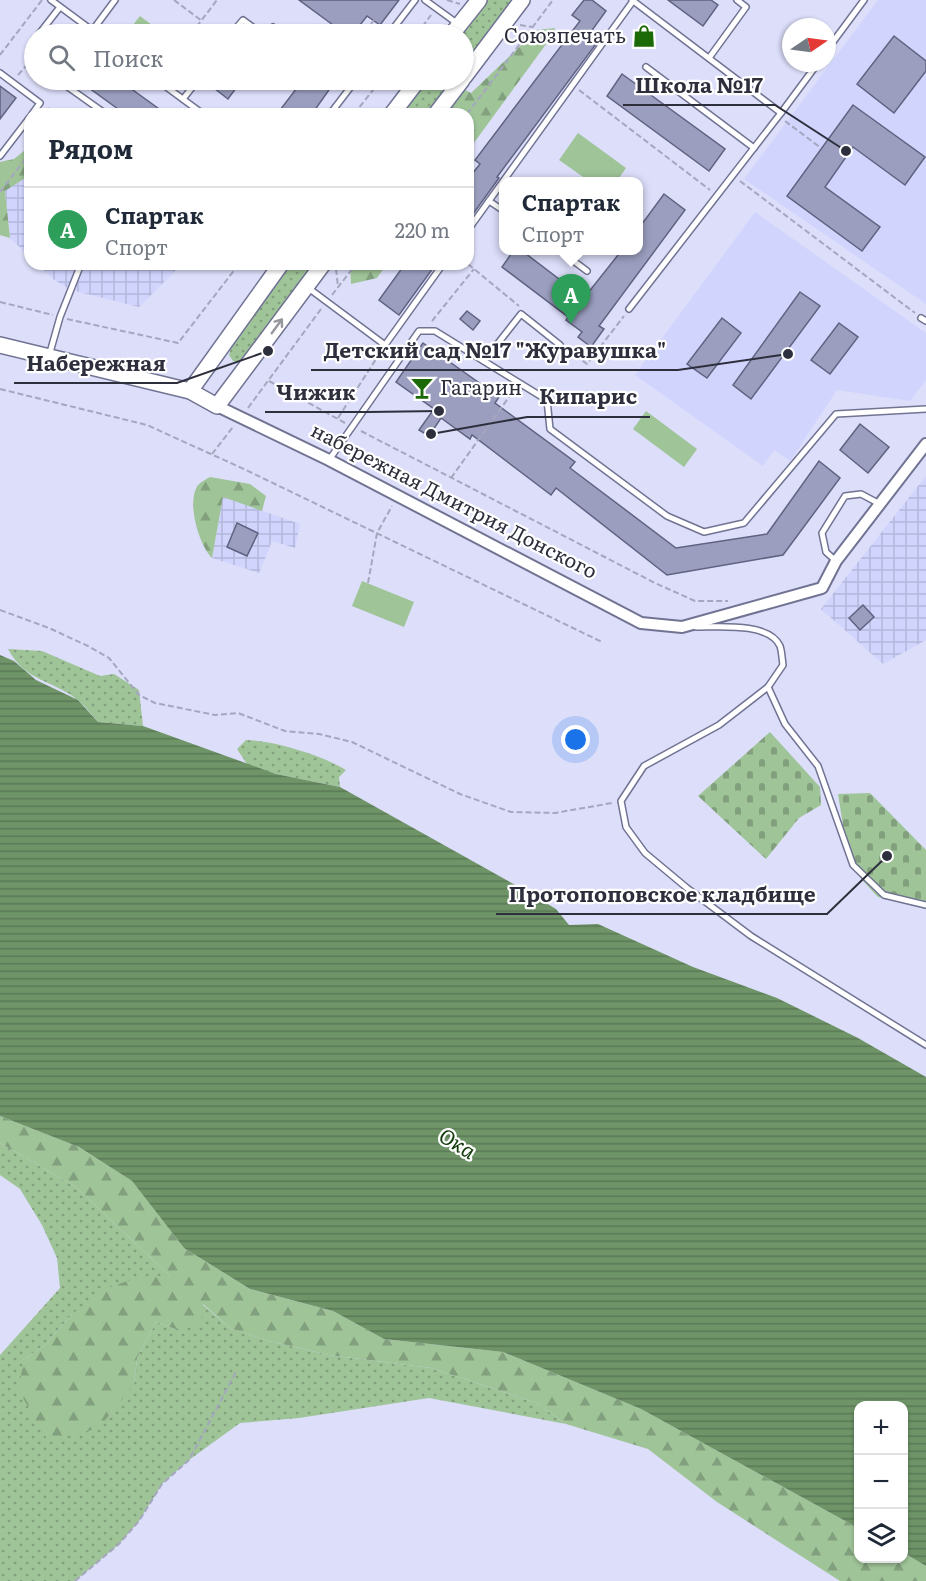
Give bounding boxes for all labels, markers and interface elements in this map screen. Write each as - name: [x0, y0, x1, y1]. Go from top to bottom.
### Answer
- north arrow: [782, 18, 836, 72]
- place label: Союзпечать: [504, 19, 626, 49]
- shop icon: Союзпечать: [631, 23, 657, 49]
- search box: [24, 24, 474, 90]
- icon: search: [45, 41, 78, 74]
- text: Поиск: [93, 41, 163, 74]
- callout: Школа №17: [623, 66, 775, 105]
- text: Школа №17: [635, 68, 764, 99]
- text: Рядом: [48, 128, 133, 167]
- popup: [499, 177, 643, 255]
- text: Спартак: [522, 185, 620, 218]
- text: Спартак: [105, 198, 204, 231]
- text: A: [60, 214, 75, 244]
- text: 220 m: [395, 214, 450, 244]
- text: Спорт: [522, 218, 585, 248]
- text: Спорт: [105, 231, 168, 261]
- pin: A: [552, 274, 590, 324]
- one-way arrow: [271, 319, 283, 335]
- callout: Детский сад №17 "Журавушка": [311, 331, 678, 370]
- text: Детский сад №17 "Журавушка": [324, 333, 666, 364]
- callout: Набережная: [14, 344, 177, 383]
- text: Набережная: [26, 346, 166, 377]
- place label: Гагарин: [440, 371, 522, 401]
- callout: Чижик: [265, 373, 368, 412]
- text: Чижик: [276, 375, 356, 406]
- bar icon: Гагарин: [409, 375, 435, 401]
- callout: Кипарис: [527, 378, 650, 417]
- text: Кипарис: [539, 379, 637, 410]
- street label: набережная Дмитрия Донского: [307, 414, 603, 585]
- your location: [561, 725, 590, 754]
- callout: Протопоповское кладбище: [496, 875, 827, 914]
- text: Протопоповское кладбище: [508, 877, 816, 908]
- water label: Ока: [434, 1119, 483, 1165]
- map controls: [854, 1401, 908, 1563]
- button: +: [854, 1401, 908, 1455]
- button: −: [854, 1455, 908, 1509]
- button: layers: [854, 1509, 908, 1563]

